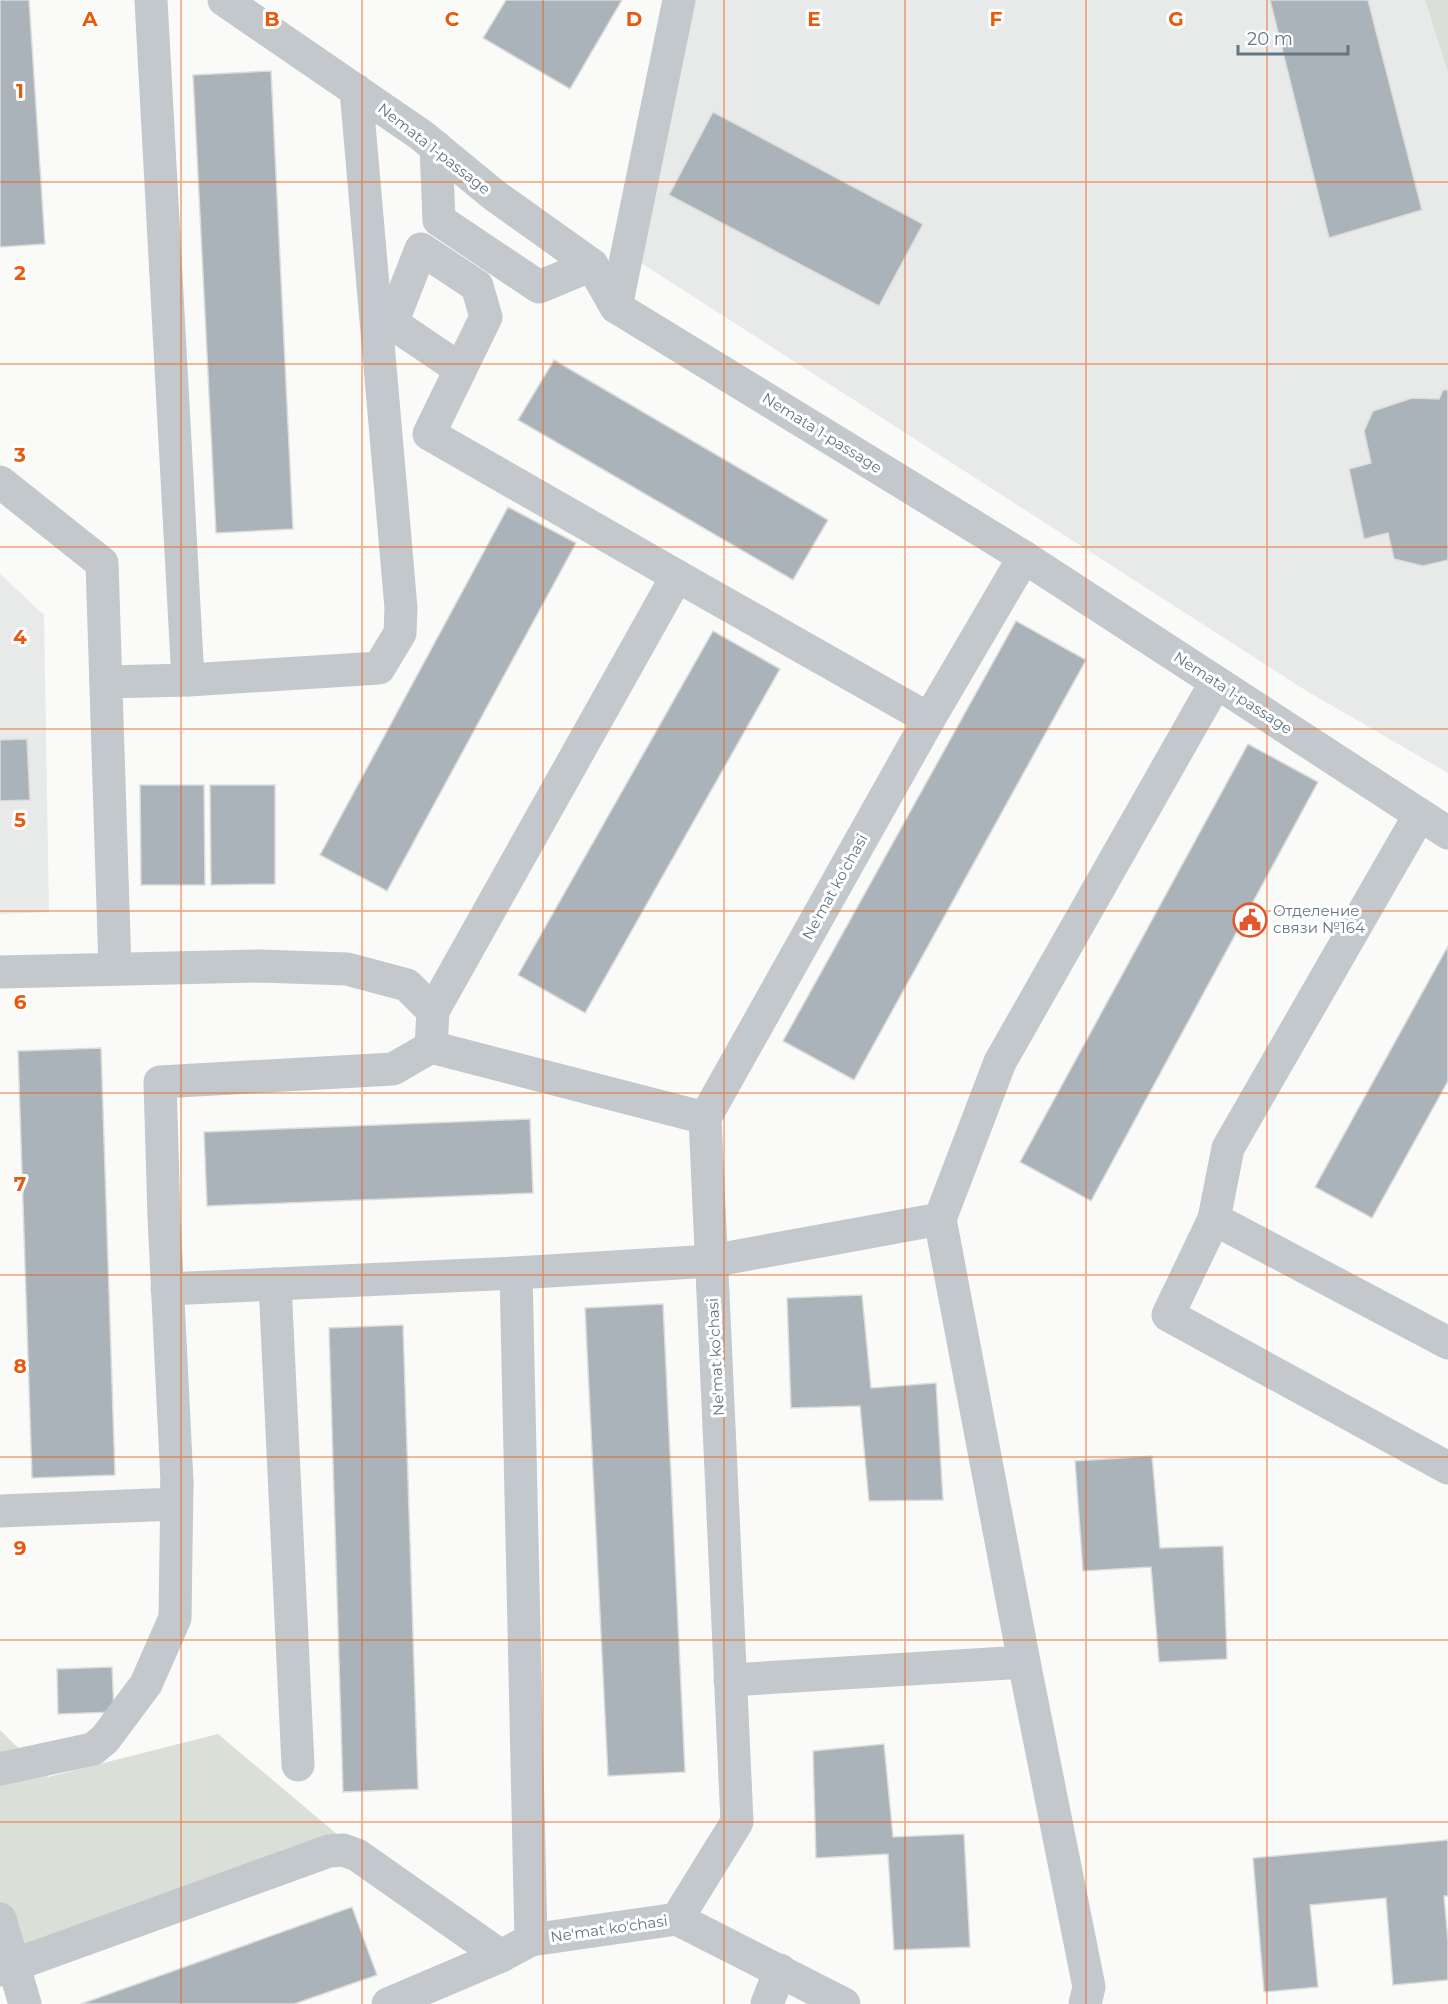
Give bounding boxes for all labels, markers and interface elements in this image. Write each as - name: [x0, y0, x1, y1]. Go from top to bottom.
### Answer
- text: A: [81, 7, 98, 31]
- text: B: [264, 7, 280, 31]
- text: C: [445, 7, 460, 31]
- text: D: [626, 7, 642, 31]
- text: E: [807, 7, 821, 31]
- text: F: [990, 7, 1003, 31]
- text: G: [1168, 7, 1184, 31]
- scale bar: [1238, 18, 1348, 56]
- text: 20 m: [1247, 28, 1293, 50]
- text: 1: [16, 79, 24, 103]
- street label: Nemata 1-passage: [374, 99, 494, 198]
- text: 2: [14, 261, 26, 285]
- street label: Nemata 1-passage: [759, 388, 886, 477]
- text: 3: [13, 443, 26, 467]
- text: 4: [13, 625, 27, 649]
- street label: Nemata 1-passage: [1170, 647, 1296, 738]
- text: 5: [14, 808, 26, 832]
- street label: Ne'mat ko'chasi: [798, 831, 871, 943]
- place label: Отделение связи №164: [1273, 901, 1365, 937]
- public building icon: Отделение связи №164: [1232, 902, 1268, 938]
- text: 6: [14, 990, 27, 1014]
- text: 7: [14, 1172, 26, 1196]
- street label: Ne'mat ko'chasi: [703, 1298, 728, 1416]
- text: 8: [13, 1354, 27, 1378]
- text: 9: [14, 1536, 26, 1560]
- street label: Ne'mat ko'chasi: [549, 1911, 669, 1946]

